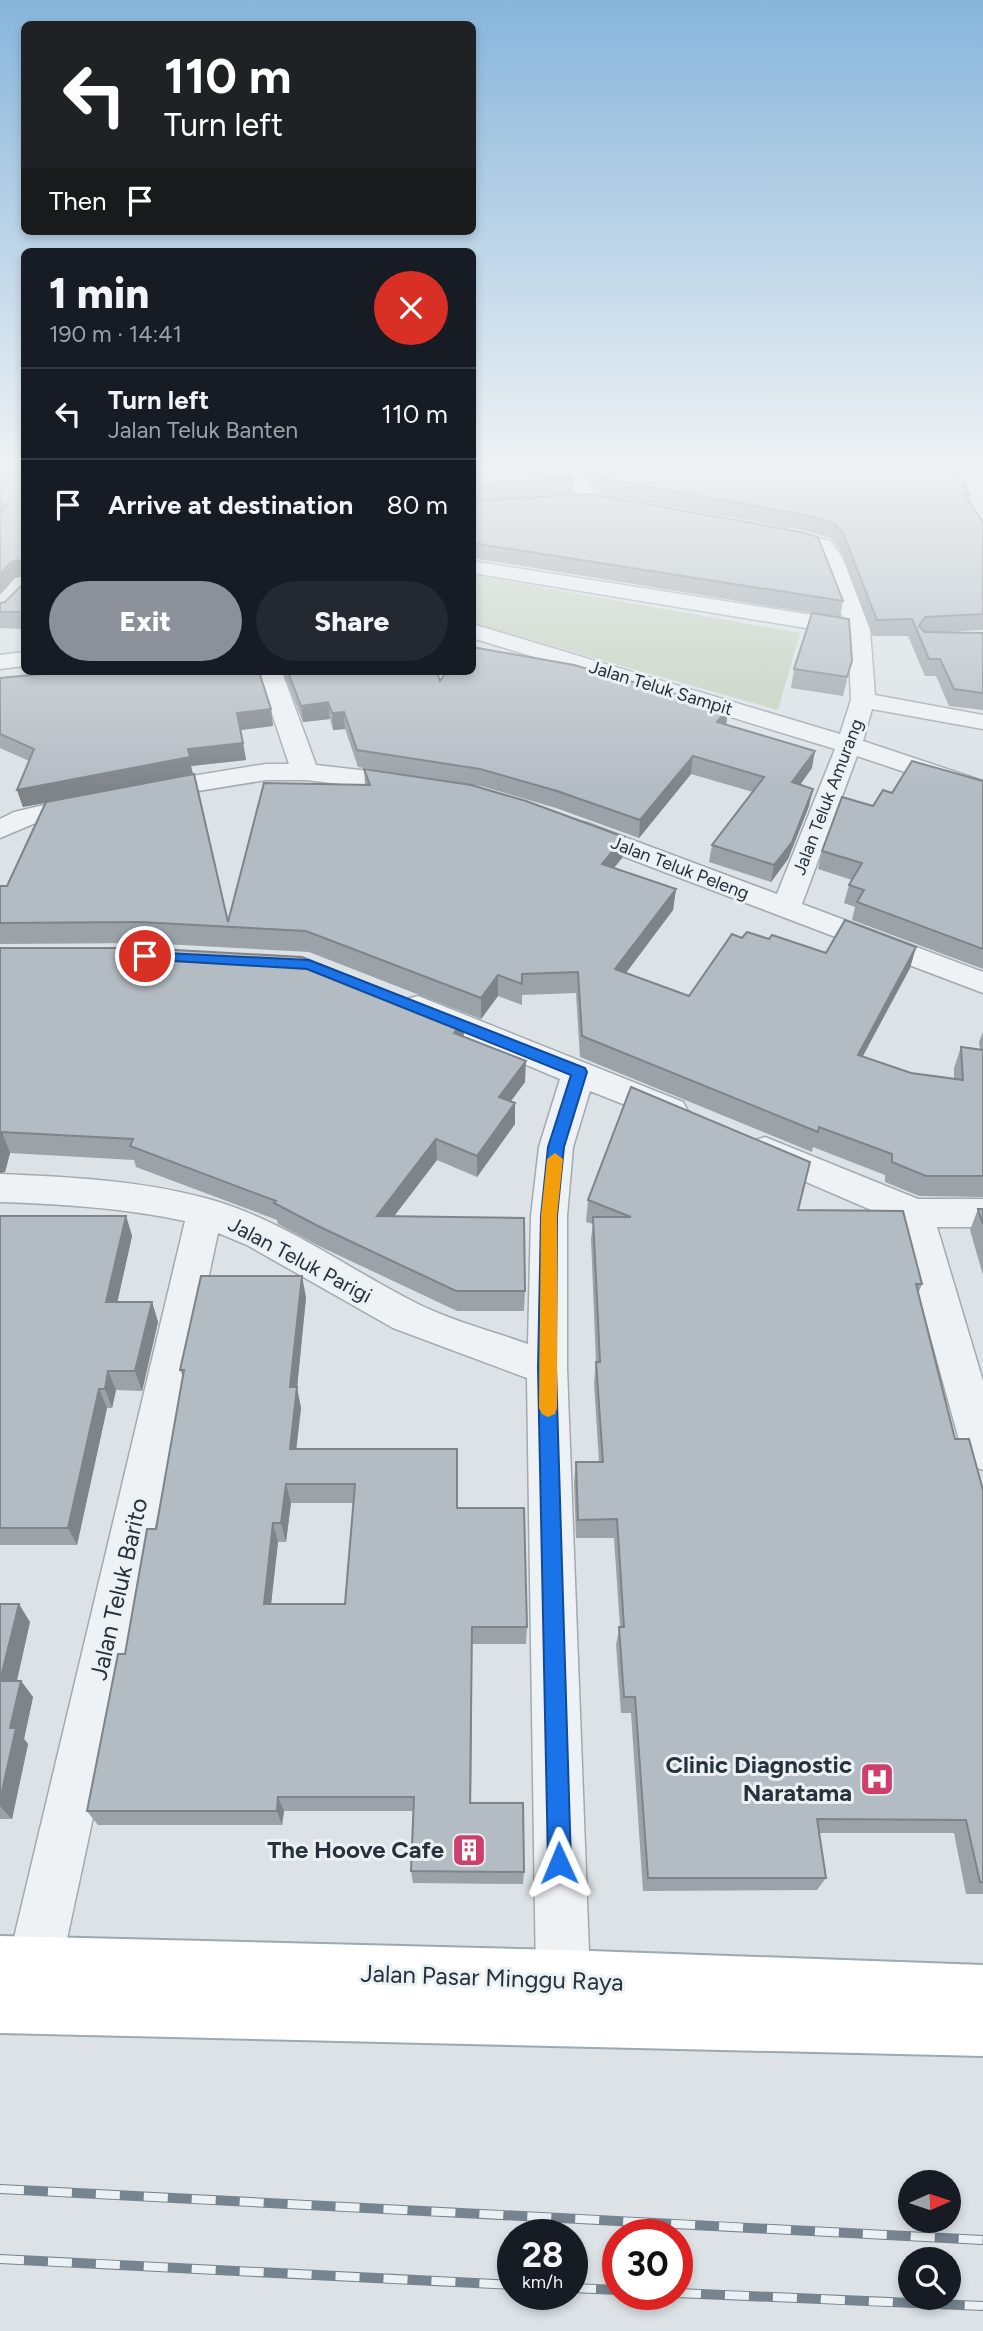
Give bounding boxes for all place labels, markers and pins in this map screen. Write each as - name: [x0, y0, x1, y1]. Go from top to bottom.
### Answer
- pin: [115, 926, 175, 986]
- place label: Clinic Diagnostic Naratama: [666, 1750, 852, 1807]
- hospital icon: Clinic Diagnostic Naratama: [858, 1760, 896, 1798]
- building icon: The Hoove Cafe: [450, 1831, 488, 1869]
- place label: The Hoove Cafe: [267, 1835, 444, 1864]

